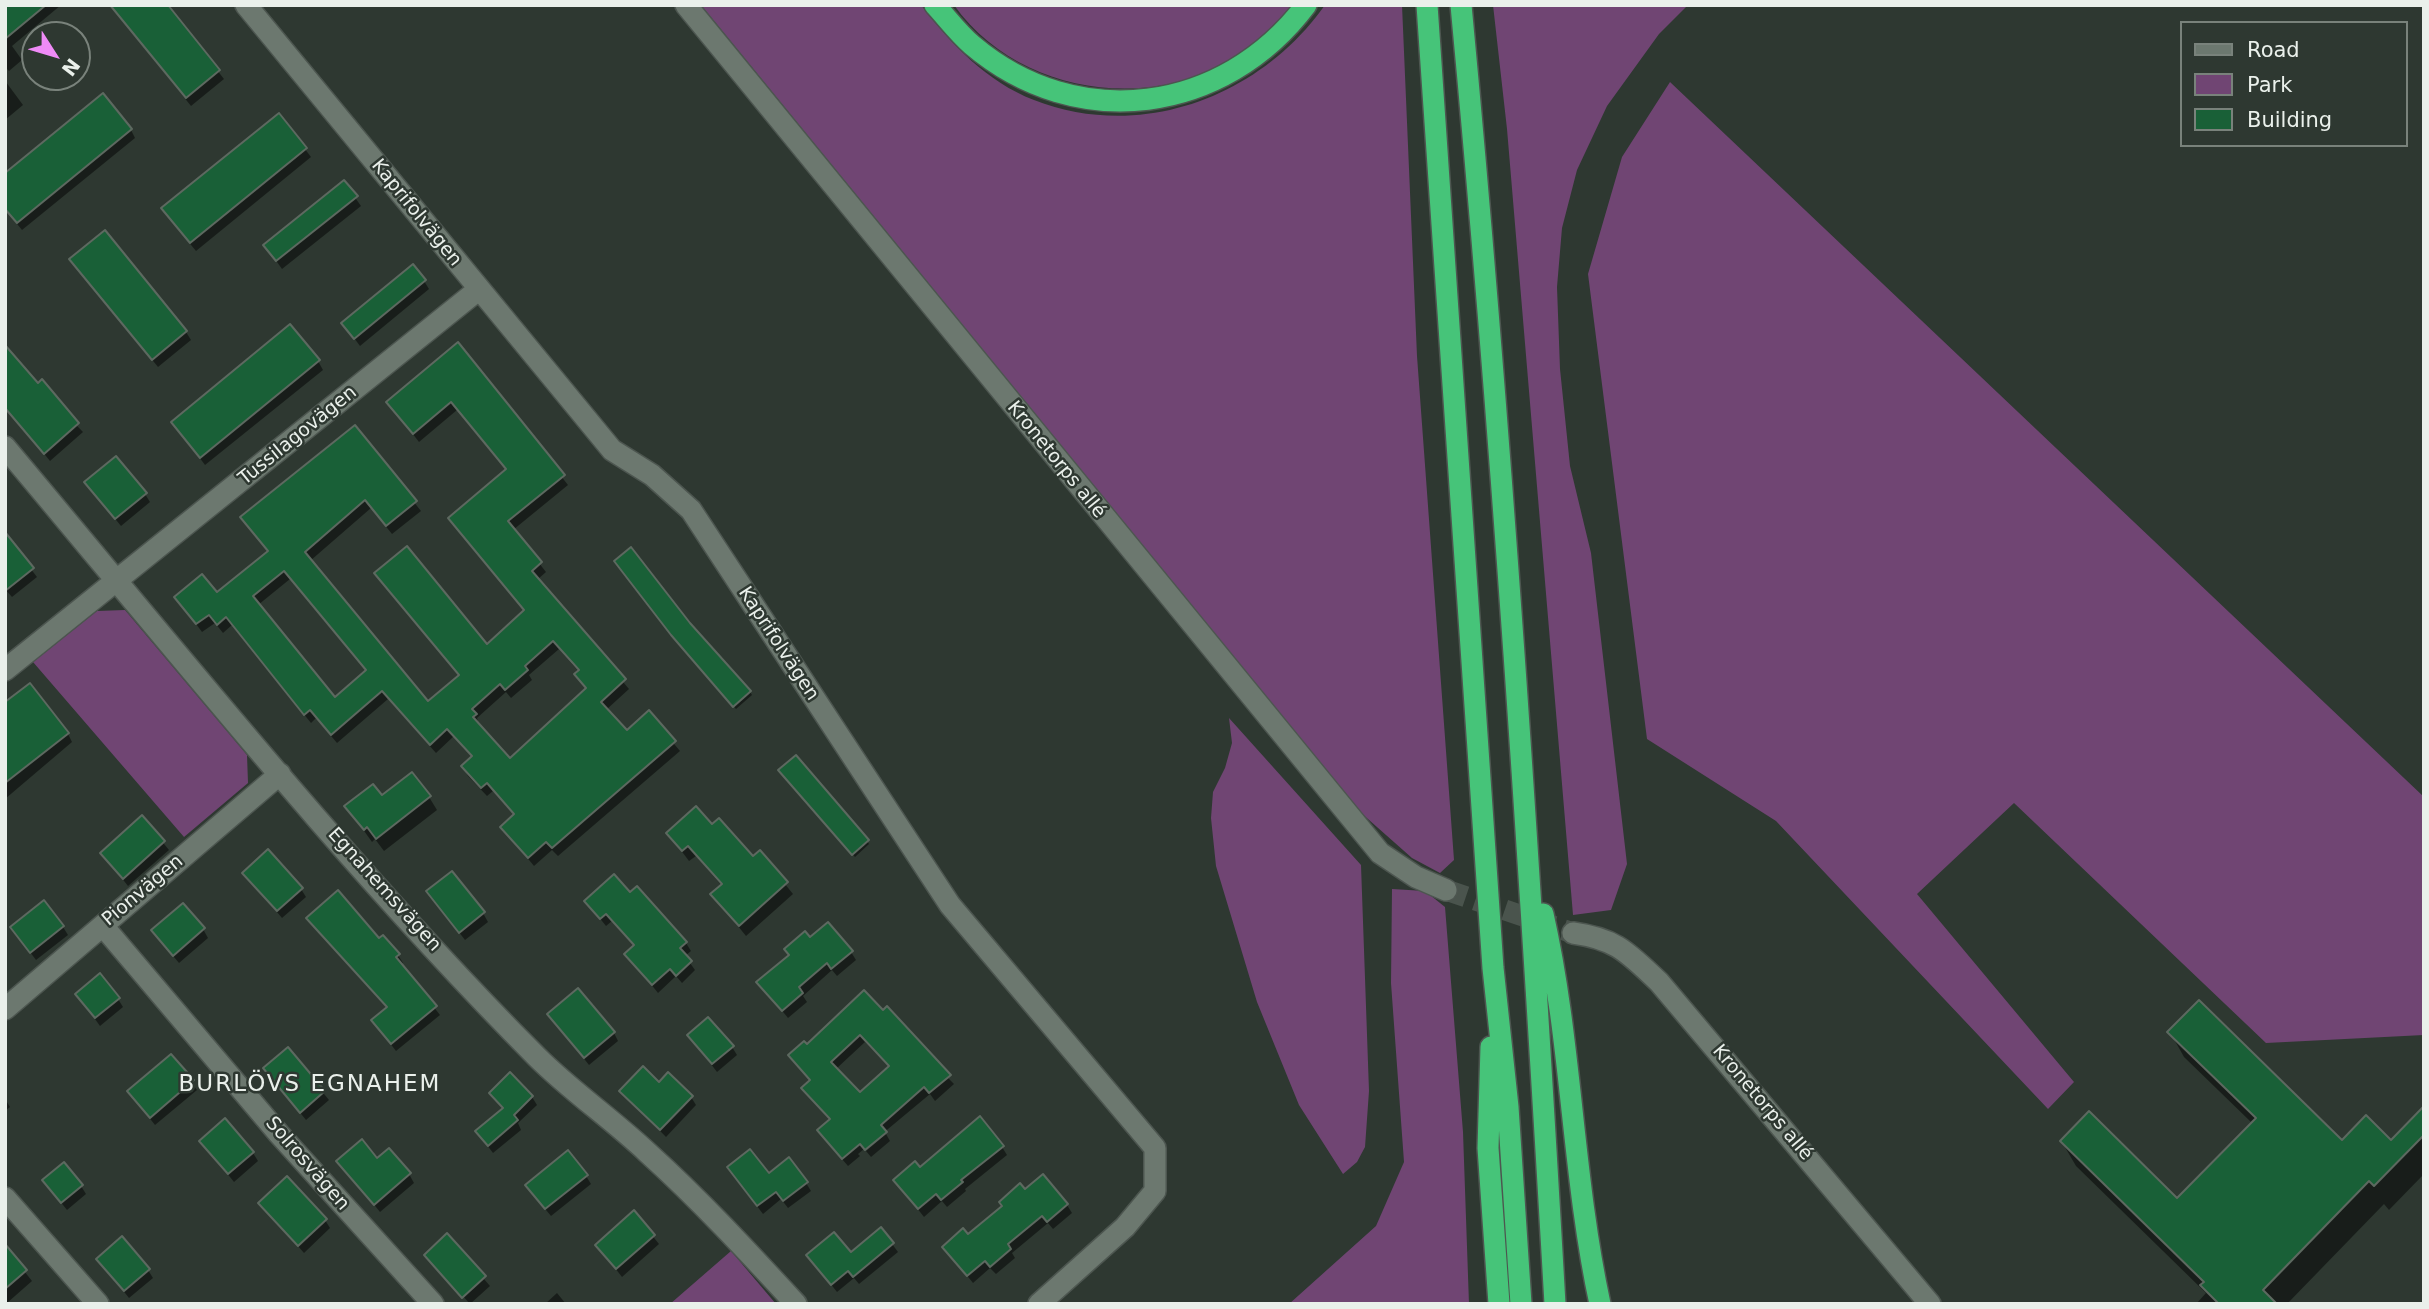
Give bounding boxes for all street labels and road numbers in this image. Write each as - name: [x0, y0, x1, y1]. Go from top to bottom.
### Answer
- street label: Kaprifolvägen: [366, 155, 466, 271]
- street label: Tussilagovägen: [234, 381, 362, 491]
- street label: Kronetorps allé: [1002, 397, 1110, 523]
- street label: Kaprifolvägen: [733, 583, 823, 705]
- street label: Egnahemsvägen: [322, 823, 446, 957]
- street label: Pionvägen: [98, 851, 188, 931]
- street label: Kronetorps allé: [1707, 1041, 1817, 1165]
- street label: Solrosvägen: [260, 1113, 354, 1215]

